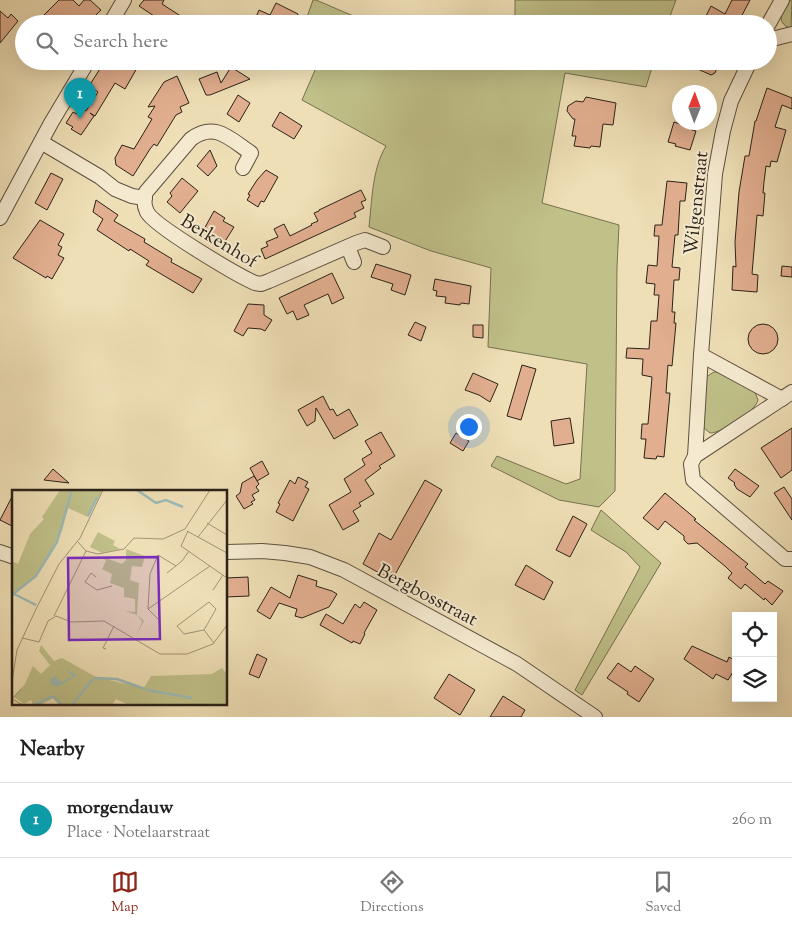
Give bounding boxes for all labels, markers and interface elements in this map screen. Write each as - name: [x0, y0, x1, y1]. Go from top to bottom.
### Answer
- search box: [15, 15, 777, 70]
- icon: search: [33, 29, 61, 57]
- text: Search here: [73, 29, 168, 56]
- pin: 1: [64, 78, 96, 119]
- north arrow: [672, 85, 717, 130]
- street label: Wilgenstraat: [679, 149, 716, 257]
- street label: Berkenhof: [175, 208, 264, 277]
- your location: [456, 414, 482, 440]
- inset map: [12, 490, 228, 704]
- street label: Bergbosstraat: [372, 558, 482, 634]
- map controls: [732, 612, 777, 702]
- button: locate: [732, 612, 777, 657]
- button: layers: [732, 657, 777, 702]
- text: Nearby: [20, 735, 85, 765]
- text: morgendauw: [67, 795, 174, 822]
- text: 1: [33, 809, 39, 832]
- text: 260 m: [731, 809, 772, 832]
- text: Place · Notelaarstraat: [67, 822, 210, 845]
- tab: Map: [111, 868, 139, 918]
- tab: Directions: [360, 868, 424, 918]
- tab: Saved: [645, 868, 681, 918]

